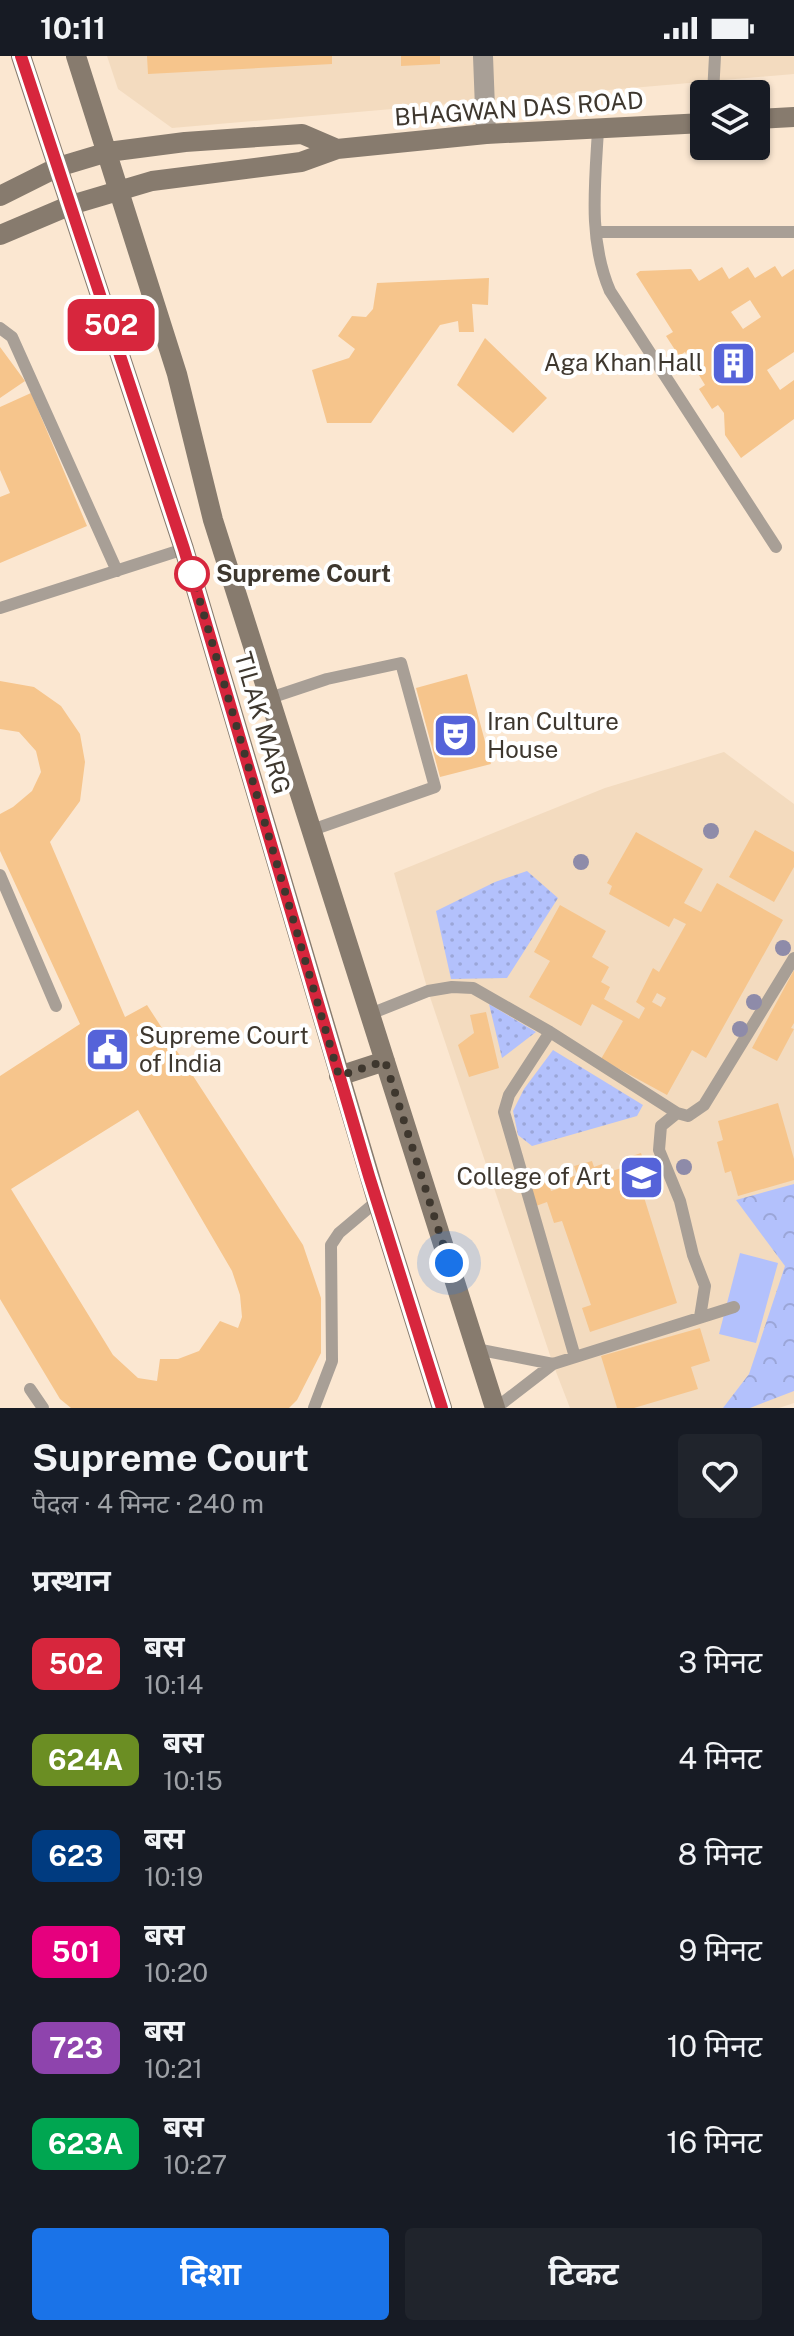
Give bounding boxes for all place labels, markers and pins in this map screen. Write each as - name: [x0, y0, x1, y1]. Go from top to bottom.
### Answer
- building icon: Aga Khan Hall: [710, 339, 758, 387]
- place label: Aga Khan Hall: [544, 348, 703, 376]
- marker: Supreme Court: [175, 557, 209, 591]
- place label: Supreme Court: [216, 559, 391, 587]
- place label: Iran Culture House: [487, 707, 619, 763]
- theatre icon: Iran Culture House: [432, 712, 480, 760]
- place label: Supreme Court of India: [139, 1021, 309, 1077]
- public building icon: Supreme Court of India: [84, 1026, 132, 1074]
- school or university icon: College of Art: [618, 1153, 666, 1201]
- place label: College of Art: [457, 1162, 611, 1190]

